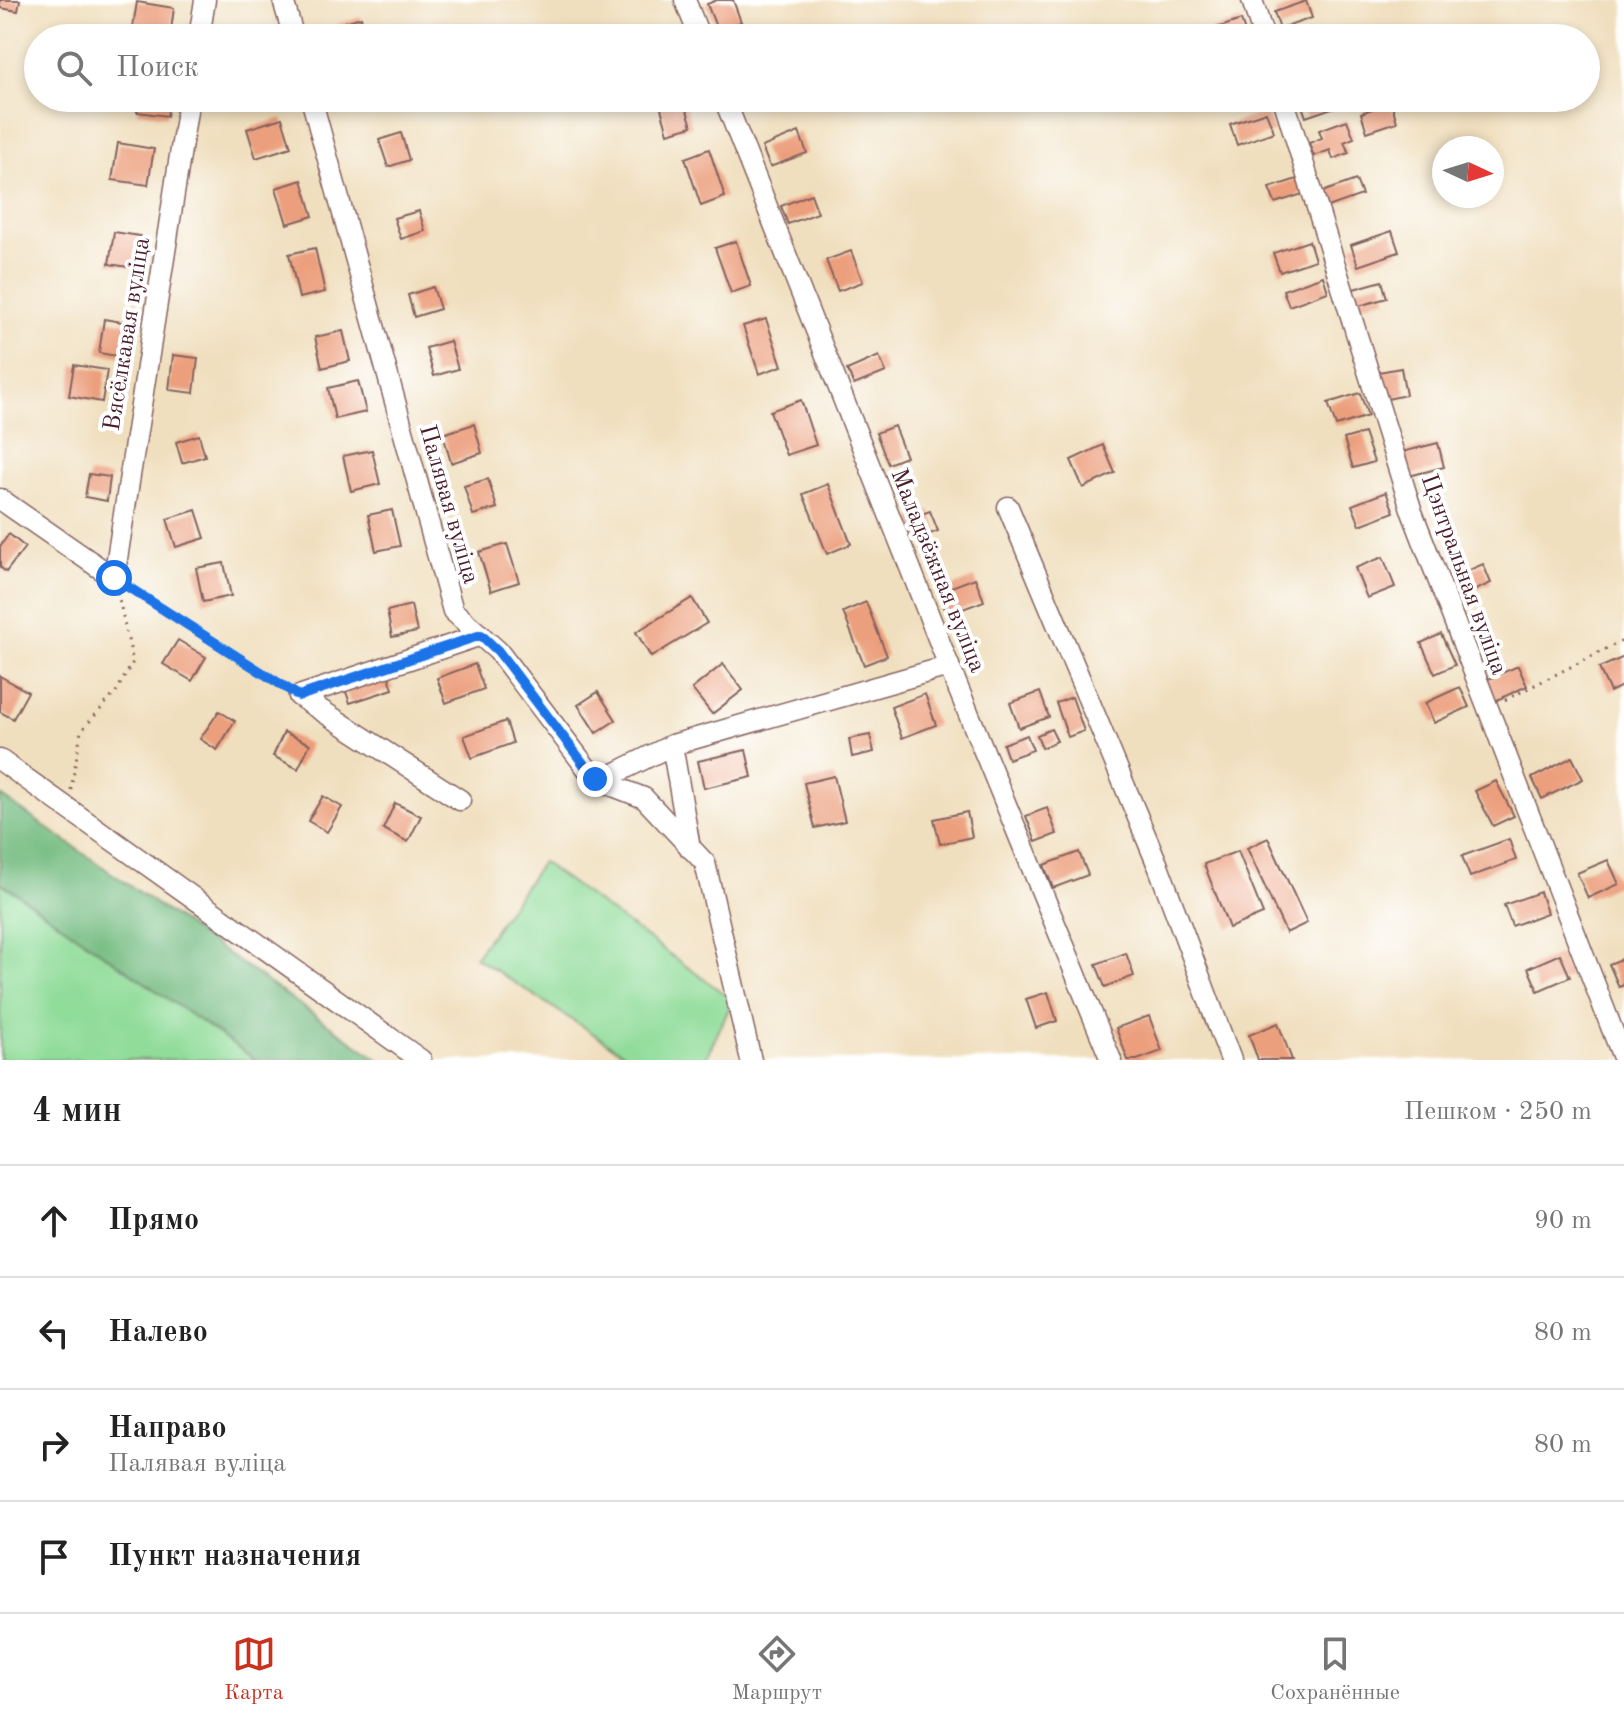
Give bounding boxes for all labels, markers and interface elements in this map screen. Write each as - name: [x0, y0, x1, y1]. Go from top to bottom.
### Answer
- search box: [24, 24, 1600, 112]
- icon: search: [52, 46, 96, 90]
- text: Поиск: [116, 53, 199, 83]
- north arrow: [1432, 136, 1504, 208]
- street label: Вясёлкавая вуліца: [101, 236, 155, 433]
- street label: Палявая вуліца: [414, 422, 482, 587]
- street label: Маладзёжная вуліца: [885, 466, 989, 676]
- street label: Цэнтральная вуліца: [1416, 471, 1511, 678]
- route start: [96, 560, 132, 596]
- route end: [577, 761, 613, 797]
- text: 4 мин: [32, 1095, 122, 1129]
- text: Пешком · 250 m: [1404, 1099, 1592, 1125]
- icon: ahead: [32, 1199, 76, 1243]
- text: Прямо: [108, 1206, 199, 1236]
- text: 90 m: [1534, 1208, 1592, 1234]
- icon: left: [32, 1311, 76, 1355]
- text: Налево: [108, 1318, 208, 1348]
- text: 80 m: [1534, 1320, 1592, 1346]
- text: Направо: [108, 1414, 227, 1444]
- icon: right: [32, 1423, 76, 1467]
- text: 80 m: [1534, 1432, 1592, 1458]
- text: Палявая вуліца: [108, 1451, 286, 1477]
- icon: arrive: [32, 1535, 76, 1579]
- text: Пункт назначения: [108, 1542, 361, 1572]
- tab: Карта: [224, 1632, 284, 1707]
- tab: Маршрут: [732, 1632, 822, 1707]
- tab: Сохранённые: [1270, 1632, 1400, 1707]

